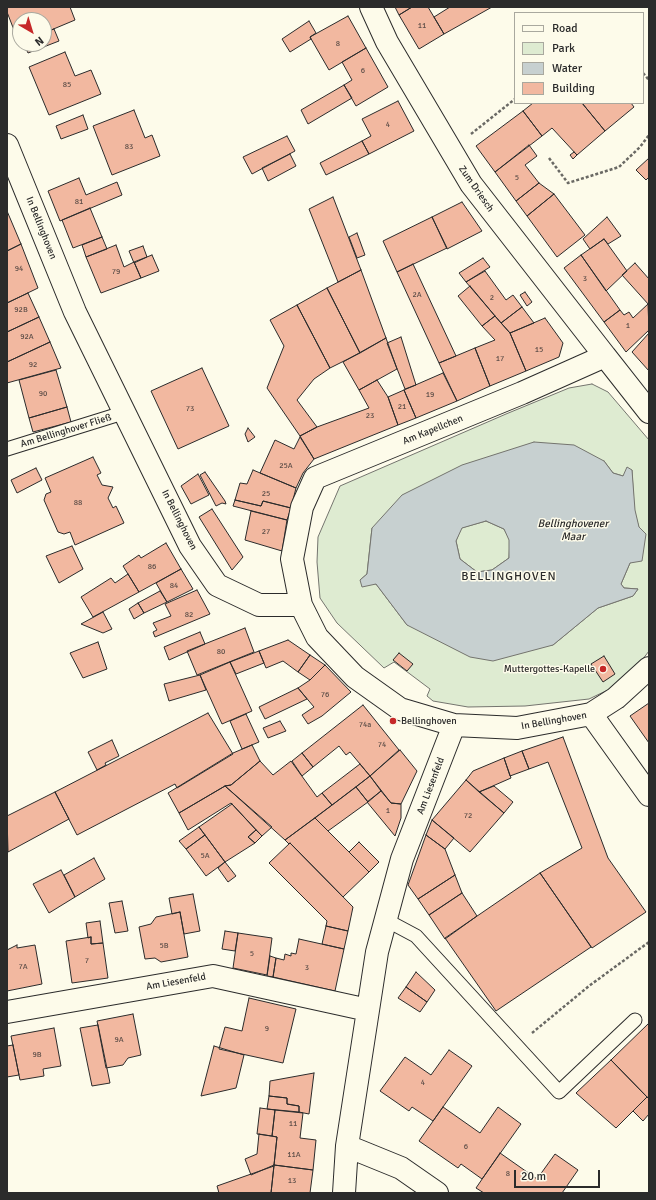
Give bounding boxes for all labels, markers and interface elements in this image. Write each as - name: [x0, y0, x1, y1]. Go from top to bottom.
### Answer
- north arrow: [12, 12, 52, 52]
- legend: [514, 12, 644, 104]
- house number: 11: [418, 21, 426, 31]
- text: Road: [552, 21, 578, 36]
- text: N: [32, 34, 46, 49]
- house number: 8: [336, 39, 340, 49]
- text: Park: [552, 41, 575, 56]
- text: Water: [552, 61, 582, 76]
- house number: 6: [361, 66, 365, 76]
- house number: 85: [63, 80, 71, 90]
- text: Building: [552, 81, 595, 96]
- house number: 4: [386, 120, 390, 130]
- house number: 83: [125, 142, 133, 152]
- street label: Zum Driesch: [456, 164, 496, 214]
- house number: 5: [515, 173, 519, 183]
- street label: In Bellinghoven: [23, 195, 59, 261]
- house number: 81: [75, 197, 83, 207]
- house number: 94: [15, 264, 23, 274]
- house number: 79: [112, 267, 120, 277]
- house number: 3: [583, 274, 587, 284]
- house number: 2A: [412, 290, 422, 300]
- house number: 2: [490, 293, 494, 303]
- house number: 92B: [14, 305, 28, 315]
- house number: 1: [626, 321, 630, 331]
- house number: 92A: [20, 332, 34, 342]
- house number: 15: [535, 345, 543, 355]
- house number: 17: [496, 354, 504, 364]
- house number: 92: [29, 360, 37, 370]
- house number: 90: [39, 389, 47, 399]
- house number: 19: [426, 390, 434, 400]
- house number: 21: [398, 402, 406, 412]
- house number: 73: [186, 404, 194, 414]
- street label: Am Bellinghover Fließ: [19, 411, 113, 451]
- house number: 23: [366, 411, 374, 421]
- street label: Am Kapellchen: [401, 412, 465, 448]
- house number: 25A: [279, 461, 293, 471]
- street label: In Bellinghoven: [159, 488, 199, 552]
- house number: 25: [262, 489, 270, 499]
- house number: 88: [74, 498, 82, 508]
- water label: Bellinghovener Maar: [538, 517, 608, 543]
- house number: 27: [262, 527, 270, 537]
- house number: 86: [148, 562, 156, 572]
- district label: BELLINGHOVEN: [461, 570, 557, 584]
- house number: 84: [170, 581, 178, 591]
- house number: 82: [185, 610, 193, 620]
- house number: 80: [217, 647, 225, 657]
- place label: Muttergottes-Kapelle: [504, 663, 595, 675]
- marker: Muttergottes-Kapelle: [598, 664, 608, 674]
- house number: 76: [321, 690, 329, 700]
- street label: In Bellinghoven: [520, 709, 588, 733]
- place label: Bellinghoven: [401, 715, 457, 727]
- marker: Bellinghoven: [388, 716, 398, 726]
- house number: 74a: [359, 720, 371, 730]
- house number: 74: [378, 740, 386, 750]
- street label: Am Liesenfeld: [415, 756, 447, 816]
- house number: 1: [386, 806, 390, 816]
- house number: 72: [464, 811, 472, 821]
- house number: 5A: [200, 851, 210, 861]
- house number: 5B: [159, 941, 169, 951]
- house number: 5: [250, 949, 254, 959]
- house number: 7: [85, 956, 89, 966]
- house number: 7A: [18, 962, 28, 972]
- house number: 3: [305, 963, 309, 973]
- street label: Am Liesenfeld: [145, 971, 207, 993]
- house number: 9: [265, 1024, 269, 1034]
- house number: 9A: [114, 1035, 124, 1045]
- house number: 9B: [32, 1050, 42, 1060]
- house number: 4: [421, 1078, 425, 1088]
- house number: 11: [289, 1119, 297, 1129]
- house number: 6: [464, 1142, 468, 1152]
- house number: 11A: [287, 1150, 301, 1160]
- scale bar: [516, 1162, 602, 1188]
- house number: 8: [506, 1169, 510, 1179]
- text: 20 m: [521, 1169, 546, 1184]
- house number: 13: [288, 1176, 296, 1186]

